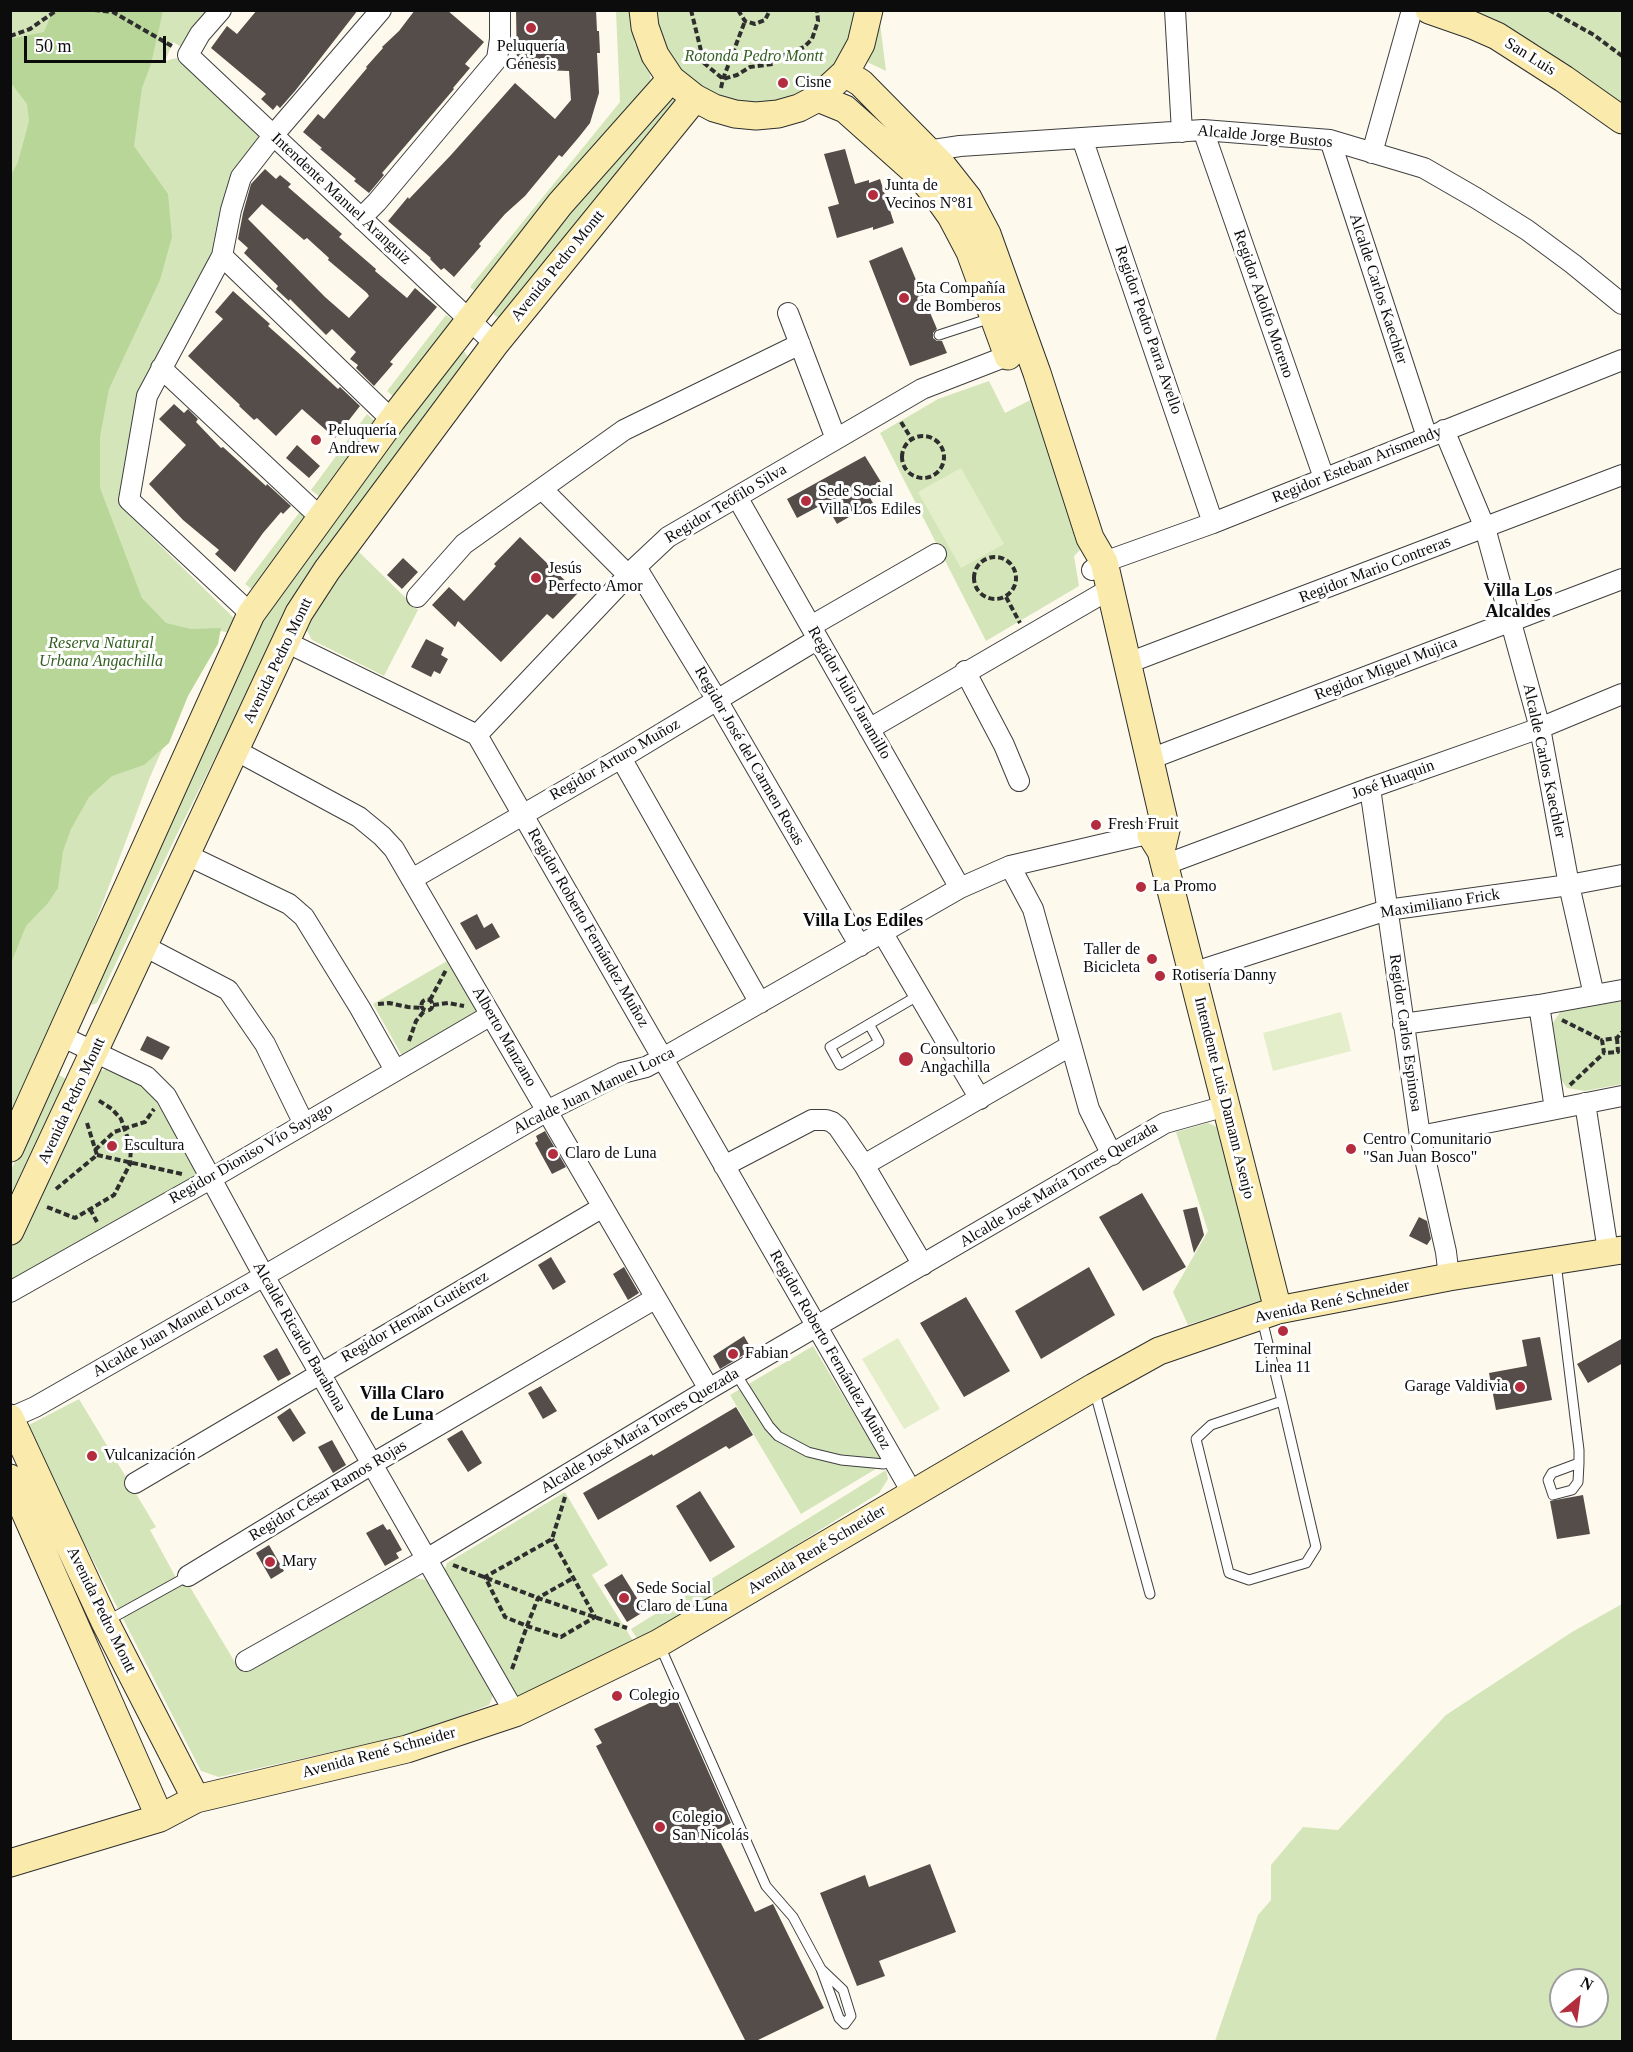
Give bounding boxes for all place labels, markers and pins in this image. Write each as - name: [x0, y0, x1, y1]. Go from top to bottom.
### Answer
- marker: Peluquería Génesis: [524, 21, 538, 35]
- place label: Peluquería Génesis: [497, 37, 565, 75]
- place label: Cisne: [795, 73, 831, 93]
- marker: Cisne: [776, 76, 790, 90]
- place label: Junta de Vecinos N°81: [885, 176, 974, 214]
- marker: Junta de Vecinos N°81: [866, 188, 880, 202]
- place label: 5ta Compañía de Bomberos: [916, 279, 1005, 317]
- marker: 5ta Compañía de Bomberos: [897, 291, 911, 305]
- place label: Peluquería Andrew: [328, 421, 396, 459]
- marker: Peluquería Andrew: [309, 433, 323, 447]
- place label: Sede Social Villa Los Ediles: [818, 482, 921, 520]
- marker: Sede Social Villa Los Ediles: [799, 494, 813, 508]
- place label: Jesús Perfecto Amor: [548, 559, 643, 597]
- marker: Jesús Perfecto Amor: [529, 571, 543, 585]
- place label: Fresh Fruit: [1108, 815, 1179, 835]
- marker: Fresh Fruit: [1089, 818, 1103, 832]
- place label: La Promo: [1153, 877, 1217, 897]
- marker: La Promo: [1134, 880, 1148, 894]
- place label: Taller de Bicicleta: [1083, 940, 1140, 978]
- marker: Taller de Bicicleta: [1145, 952, 1159, 966]
- place label: Rotisería Danny: [1172, 966, 1276, 986]
- marker: Rotisería Danny: [1153, 969, 1167, 983]
- place label: Consultorio Angachilla: [920, 1040, 996, 1078]
- marker: Consultorio Angachilla: [897, 1050, 915, 1068]
- place label: Centro Comunitario "San Juan Bosco": [1363, 1130, 1491, 1168]
- place label: Escultura: [124, 1136, 184, 1156]
- marker: Escultura: [105, 1139, 119, 1153]
- marker: Centro Comunitario "San Juan Bosco": [1344, 1142, 1358, 1156]
- place label: Claro de Luna: [565, 1144, 657, 1164]
- marker: Claro de Luna: [546, 1147, 560, 1161]
- marker: Terminal Linea 11: [1276, 1324, 1290, 1338]
- place label: Terminal Linea 11: [1254, 1340, 1312, 1378]
- place label: Fabian: [745, 1344, 789, 1364]
- marker: Fabian: [726, 1347, 740, 1361]
- place label: Garage Valdivia: [1404, 1377, 1508, 1397]
- marker: Garage Valdivia: [1513, 1380, 1527, 1394]
- place label: Vulcanización: [104, 1446, 195, 1466]
- marker: Vulcanización: [85, 1449, 99, 1463]
- place label: Mary: [282, 1552, 317, 1572]
- marker: Mary: [263, 1555, 277, 1569]
- place label: Sede Social Claro de Luna: [636, 1579, 728, 1617]
- marker: Sede Social Claro de Luna: [617, 1591, 631, 1605]
- place label: Colegio: [629, 1686, 680, 1706]
- marker: Colegio: [610, 1689, 624, 1703]
- place label: Colegio San Nicolás: [672, 1808, 749, 1846]
- marker: Colegio San Nicolás: [653, 1820, 667, 1834]

